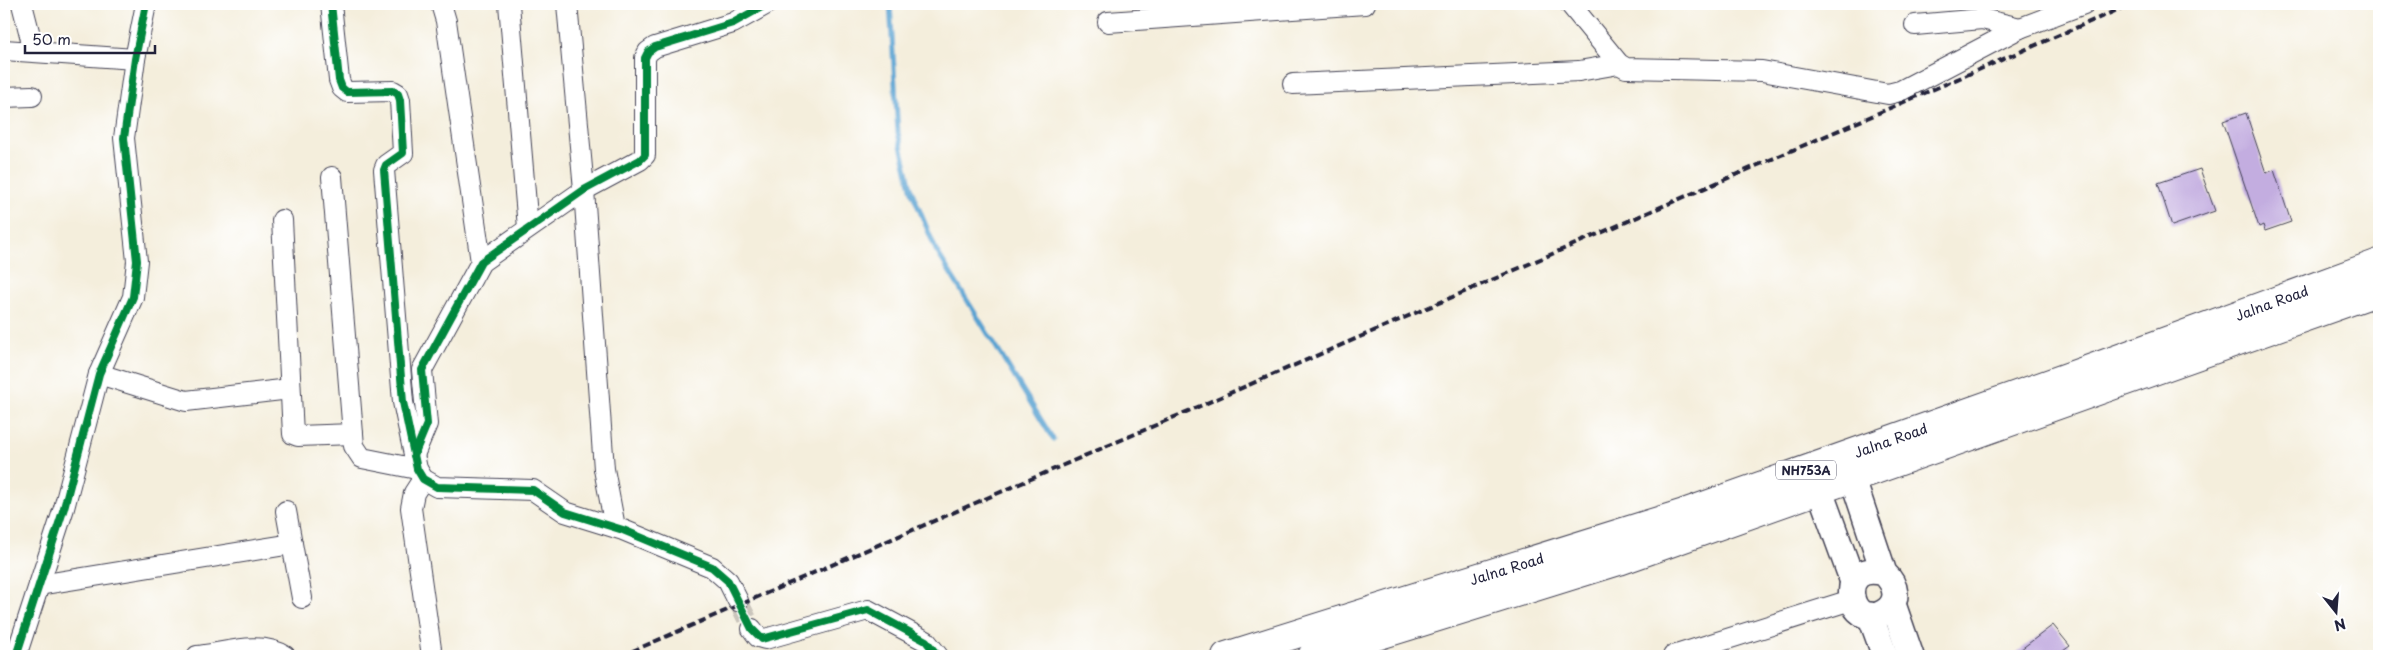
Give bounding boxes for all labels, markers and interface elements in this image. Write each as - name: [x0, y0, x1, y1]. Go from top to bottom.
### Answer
- scale bar: [25, 22, 155, 54]
- text: 50 m: [32, 27, 71, 50]
- street label: Jalna Road: [2232, 279, 2311, 325]
- street label: Jalna Road: [1851, 417, 1930, 462]
- road number: NH753A: [1776, 460, 1836, 480]
- street label: Jalna Road: [1467, 547, 1546, 590]
- north arrow: [2310, 588, 2360, 638]
- text: N: [2332, 613, 2348, 637]

